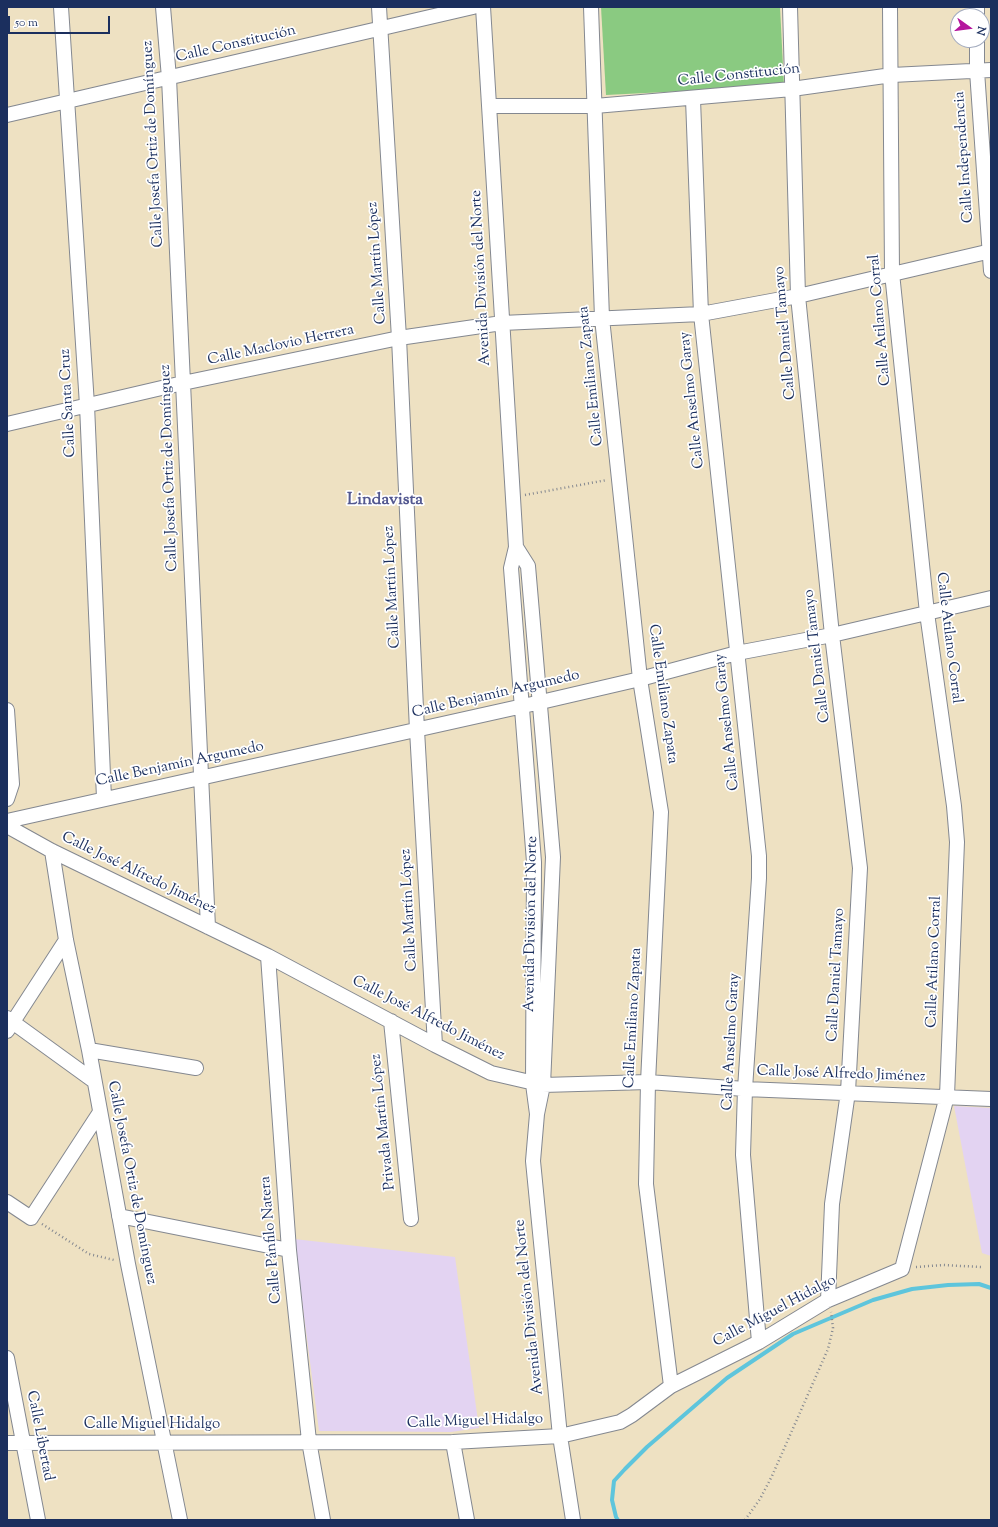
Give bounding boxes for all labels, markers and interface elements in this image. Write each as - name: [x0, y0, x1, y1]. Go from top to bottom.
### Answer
- scale bar: [10, 8, 112, 34]
- north arrow: [950, 8, 990, 48]
- text: 50 m: [15, 14, 38, 32]
- street label: Calle Constitución: [174, 22, 298, 68]
- text: N: [972, 24, 989, 37]
- street label: Calle Josefa Ortiz de Domínguez: [140, 40, 168, 248]
- street label: Calle Constitución: [677, 61, 801, 91]
- street label: Calle Independencia: [951, 91, 979, 223]
- street label: Avenida División del Norte: [468, 190, 496, 366]
- street label: Calle Martín López: [365, 201, 391, 325]
- street label: Calle Atilano Corral: [866, 253, 896, 387]
- street label: Calle Daniel Tamayo: [771, 265, 801, 401]
- street label: Calle Emiliano Zapata: [576, 305, 608, 447]
- street label: Calle Maclovio Herrera: [206, 322, 356, 370]
- street label: Calle Anselmo Garay: [677, 331, 709, 469]
- street label: Calle Santa Cruz: [57, 348, 81, 458]
- street label: Calle Josefa Ortiz de Domínguez: [157, 364, 183, 572]
- district label: Lindavista: [347, 491, 423, 511]
- street label: Calle Martín López: [381, 525, 405, 649]
- street label: Calle Atilano Corral: [931, 571, 965, 705]
- street label: Calle Daniel Tamayo: [801, 588, 835, 724]
- street label: Calle Emiliano Zapata: [643, 623, 681, 765]
- street label: Calle Anselmo Garay: [712, 653, 744, 791]
- street label: Calle Benjamín Argumedo: [411, 667, 581, 723]
- street label: Calle Benjamín Argumedo: [94, 738, 266, 792]
- street label: Calle José Alfredo Jiménez: [58, 829, 218, 919]
- street label: Avenida División del Norte: [521, 836, 543, 1012]
- street label: Calle Martín López: [398, 848, 422, 972]
- street label: Calle Atilano Corral: [924, 896, 946, 1028]
- street label: Calle Daniel Tamayo: [825, 908, 849, 1042]
- street label: Calle Emiliano Zapata: [621, 947, 647, 1089]
- street label: Calle José Alfredo Jiménez: [349, 973, 507, 1065]
- street label: Calle Anselmo Garay: [719, 973, 745, 1111]
- street label: Privada Martín López: [368, 1053, 400, 1191]
- street label: Calle José Alfredo Jiménez: [756, 1063, 926, 1087]
- street label: Calle Josefa Ortiz de Domínguez: [102, 1080, 160, 1286]
- street label: Calle Pánfilo Natera: [257, 1175, 287, 1305]
- street label: Avenida División del Norte: [512, 1218, 548, 1396]
- street label: Calle Miguel Hidalgo: [711, 1272, 839, 1352]
- street label: Calle Libertad: [21, 1389, 57, 1483]
- street label: Calle Miguel Hidalgo: [407, 1411, 543, 1433]
- street label: Calle Miguel Hidalgo: [84, 1416, 220, 1434]

